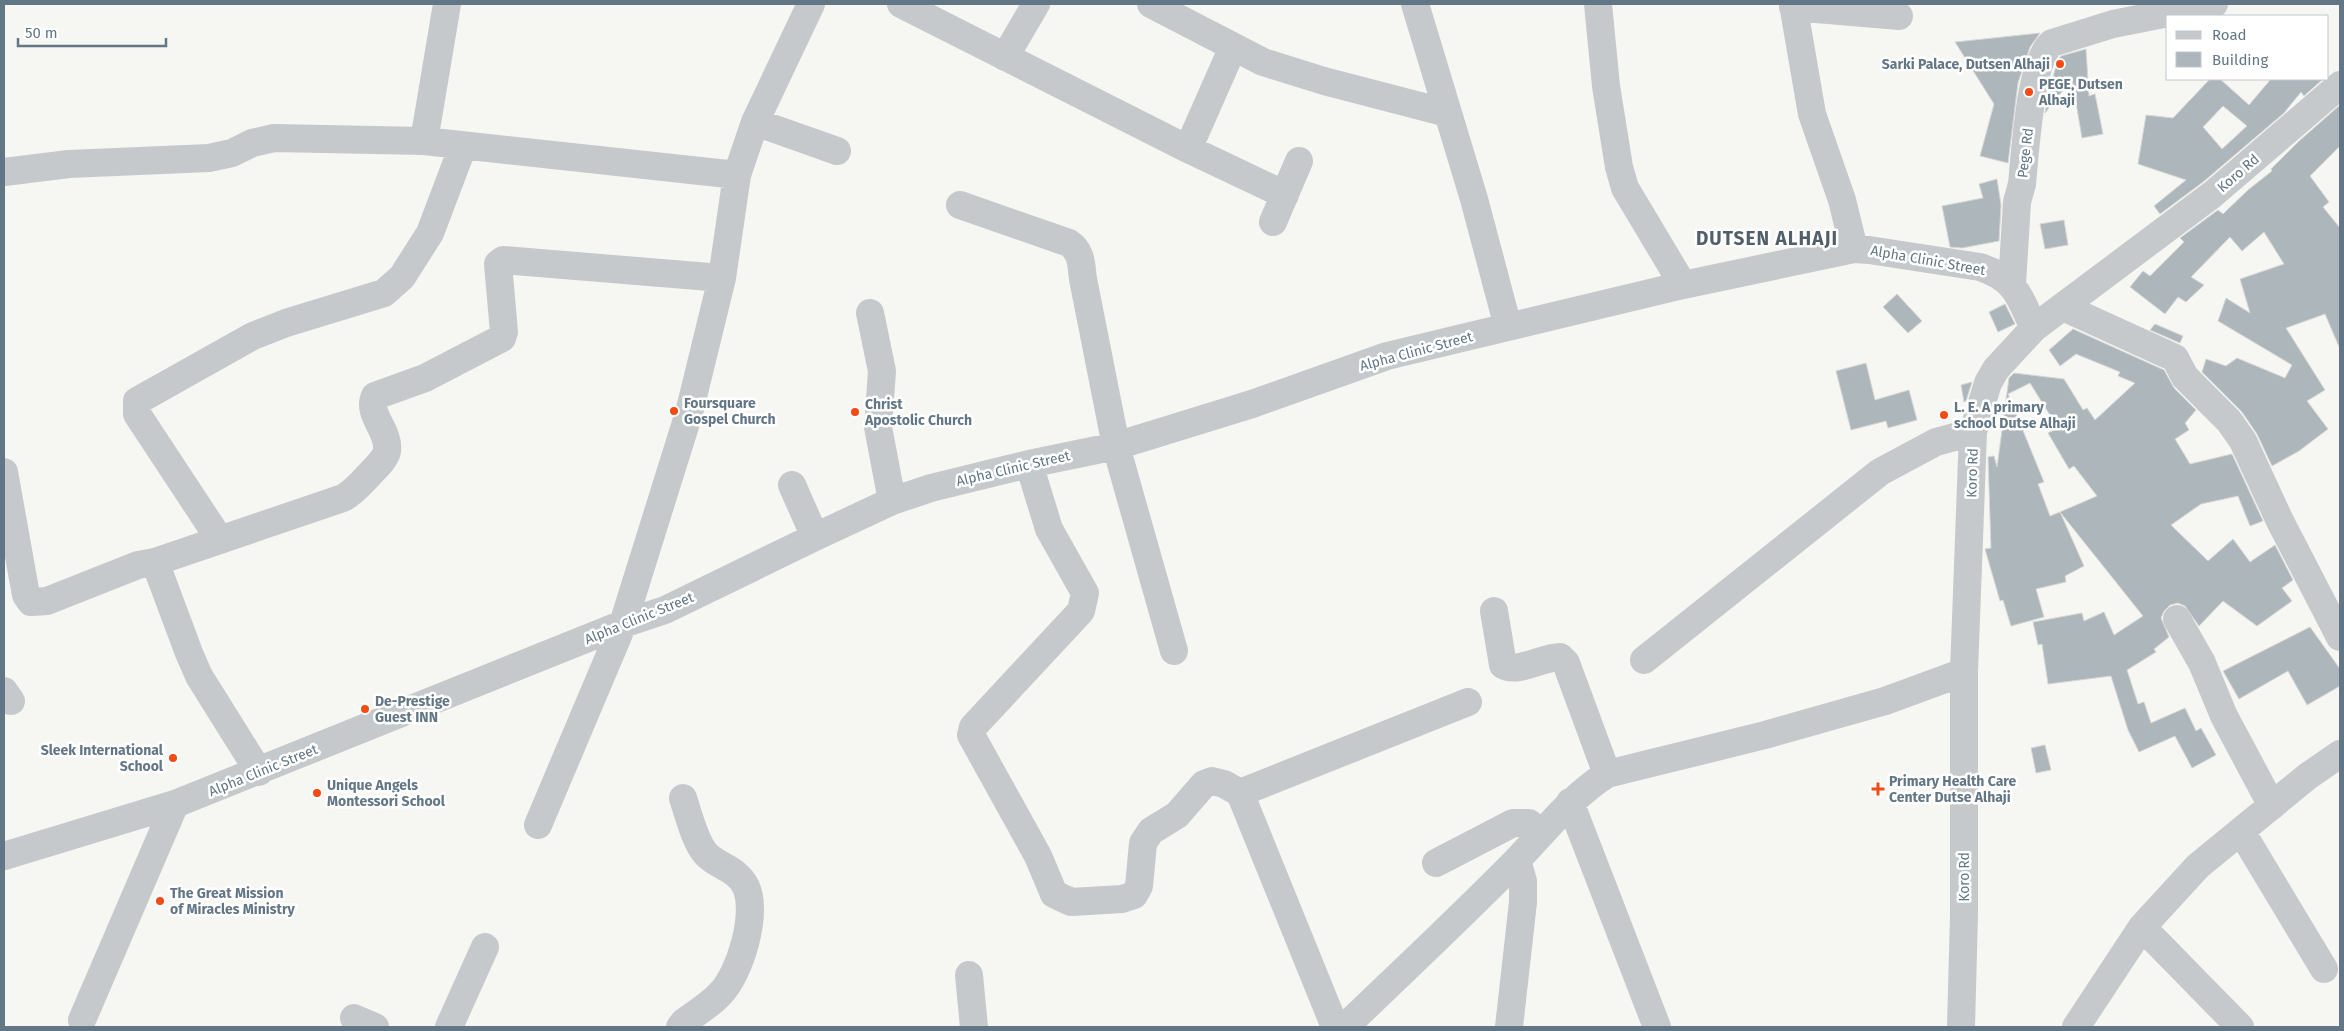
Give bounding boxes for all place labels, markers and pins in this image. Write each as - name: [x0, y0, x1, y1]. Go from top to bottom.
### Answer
- place label: Sarki Palace, Dutsen Alhaji: [1882, 56, 2050, 73]
- marker: Sarki Palace, Dutsen Alhaji: [2054, 58, 2066, 70]
- place label: PEGE, Dutsen Alhaji: [2038, 76, 2123, 109]
- marker: PEGE, Dutsen Alhaji: [2023, 86, 2035, 98]
- place label: Foursquare Gospel Church: [684, 395, 776, 428]
- place label: Christ Apostolic Church: [864, 396, 972, 429]
- place label: L. E. A primary school Dutse Alhaji: [1954, 399, 2076, 432]
- marker: Foursquare Gospel Church: [668, 405, 680, 417]
- marker: Christ Apostolic Church: [849, 406, 861, 418]
- marker: L. E. A primary school Dutse Alhaji: [1938, 409, 1950, 421]
- place label: De-Prestige Guest INN: [375, 693, 450, 726]
- marker: De-Prestige Guest INN: [359, 703, 371, 715]
- place label: Sleek International School: [41, 742, 164, 775]
- marker: Sleek International School: [167, 752, 179, 764]
- place label: Primary Health Care Center Dutse Alhaji: [1889, 773, 2017, 806]
- place label: Unique Angels Montessori School: [327, 777, 446, 810]
- marker: Primary Health Care Center Dutse Alhaji: [1871, 782, 1885, 796]
- marker: Unique Angels Montessori School: [311, 787, 323, 799]
- place label: The Great Mission of Miracles Ministry: [170, 885, 296, 918]
- marker: The Great Mission of Miracles Ministry: [154, 895, 166, 907]

